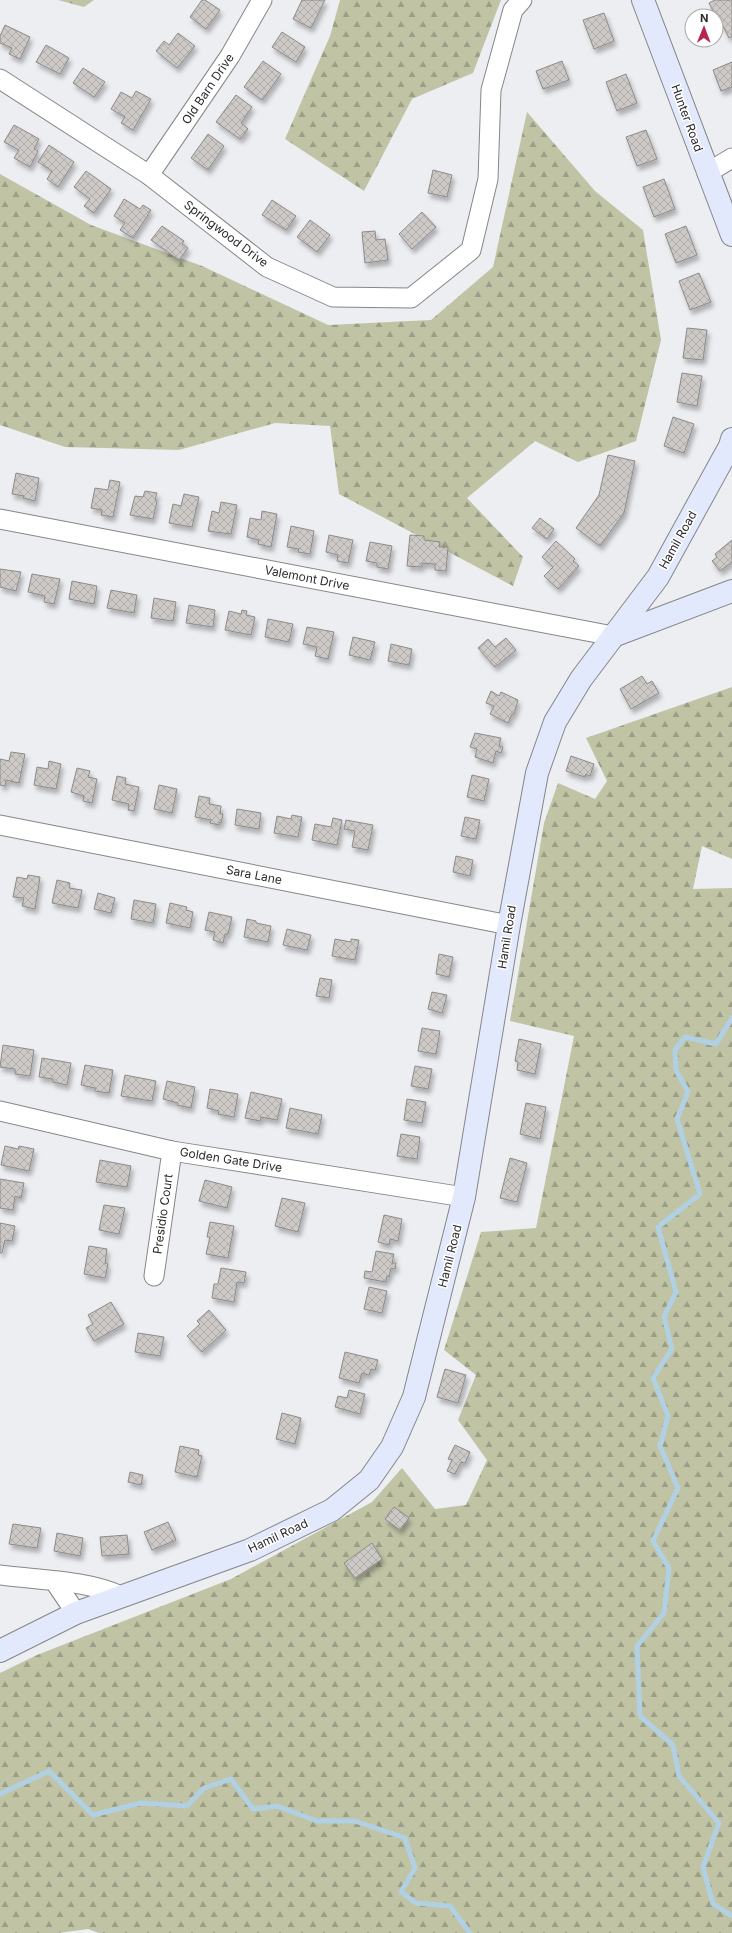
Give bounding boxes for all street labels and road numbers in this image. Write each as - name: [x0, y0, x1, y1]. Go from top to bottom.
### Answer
- street label: Old Barn Drive: [178, 50, 237, 127]
- street label: Hunter Road: [668, 82, 707, 154]
- street label: Springwood Drive: [181, 197, 271, 270]
- street label: Hamil Road: [655, 508, 700, 572]
- street label: Valemont Drive: [263, 562, 351, 593]
- street label: Sara Lane: [225, 862, 283, 887]
- street label: Hamil Road: [494, 904, 519, 970]
- street label: Golden Gate Drive: [179, 1144, 283, 1175]
- street label: Presidio Court: [149, 1173, 176, 1255]
- street label: Hamil Road: [434, 1223, 465, 1289]
- street label: Hamil Road: [245, 1515, 310, 1556]

